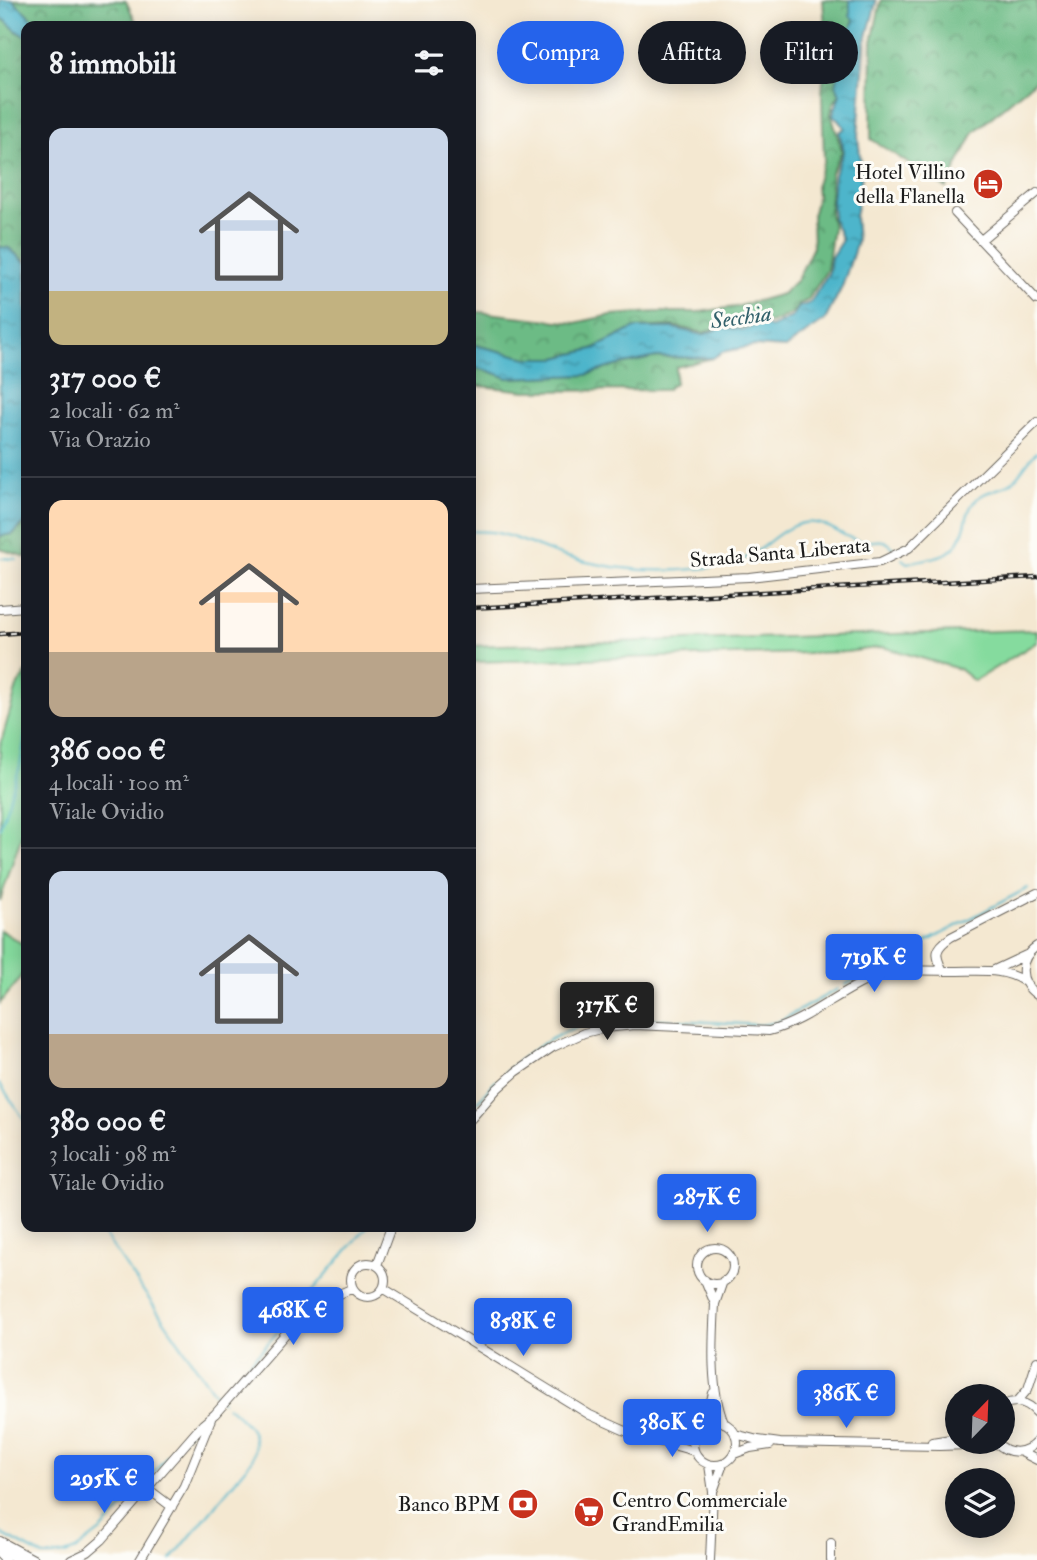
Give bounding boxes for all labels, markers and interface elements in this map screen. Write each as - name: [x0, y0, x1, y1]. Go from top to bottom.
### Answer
- chip: Compra: [497, 21, 624, 84]
- chip: Affitta: [638, 21, 746, 84]
- chip: Filtri: [760, 21, 858, 84]
- icon: filters: [410, 44, 448, 82]
- text: 8 immobili: [49, 45, 177, 82]
- place label: Hotel Villino della Flanella: [855, 159, 965, 210]
- hotel icon: Hotel Villino della Flanella: [971, 167, 1005, 201]
- icon: home: [186, 173, 312, 299]
- water label: Secchia: [708, 298, 774, 336]
- text: 317 000 €: [49, 359, 161, 396]
- text: 2 locali · 62 m²: [49, 396, 180, 425]
- text: Via Orazio: [49, 425, 151, 454]
- street label: Strada Santa Liberata: [689, 532, 872, 574]
- icon: home: [186, 545, 312, 671]
- text: 386 000 €: [49, 731, 166, 768]
- text: 4 locali · 100 m²: [49, 768, 189, 797]
- text: Viale Ovidio: [49, 797, 164, 826]
- icon: home: [186, 916, 312, 1042]
- pin: 719K €: [817, 934, 931, 994]
- text: 719K €: [842, 942, 906, 971]
- pin: 317K €: [550, 982, 664, 1042]
- text: 317K €: [576, 990, 638, 1019]
- text: 380 000 €: [49, 1102, 166, 1139]
- text: 3 locali · 98 m²: [49, 1139, 176, 1168]
- text: Viale Ovidio: [49, 1168, 164, 1197]
- pin: 287K €: [650, 1174, 764, 1234]
- text: 287K €: [673, 1182, 741, 1211]
- pin: 468K €: [236, 1288, 350, 1347]
- text: 468K €: [258, 1295, 328, 1324]
- pin: 858K €: [466, 1298, 580, 1358]
- text: 858K €: [490, 1306, 556, 1335]
- pin: 386K €: [789, 1370, 903, 1430]
- text: 386K €: [813, 1378, 879, 1407]
- north arrow: [945, 1384, 1015, 1454]
- map controls: [945, 1384, 1015, 1538]
- pin: 380K €: [615, 1400, 729, 1459]
- text: 380K €: [639, 1407, 705, 1436]
- pin: 295K €: [47, 1456, 161, 1515]
- text: 295K €: [70, 1463, 138, 1492]
- button: layers: [945, 1468, 1015, 1538]
- bank icon: Banco BPM: [506, 1487, 540, 1521]
- place label: Centro Commerciale GrandEmilia: [612, 1487, 787, 1538]
- place label: Banco BPM: [398, 1491, 500, 1518]
- supermarket icon: Centro Commerciale GrandEmilia: [572, 1495, 606, 1529]

